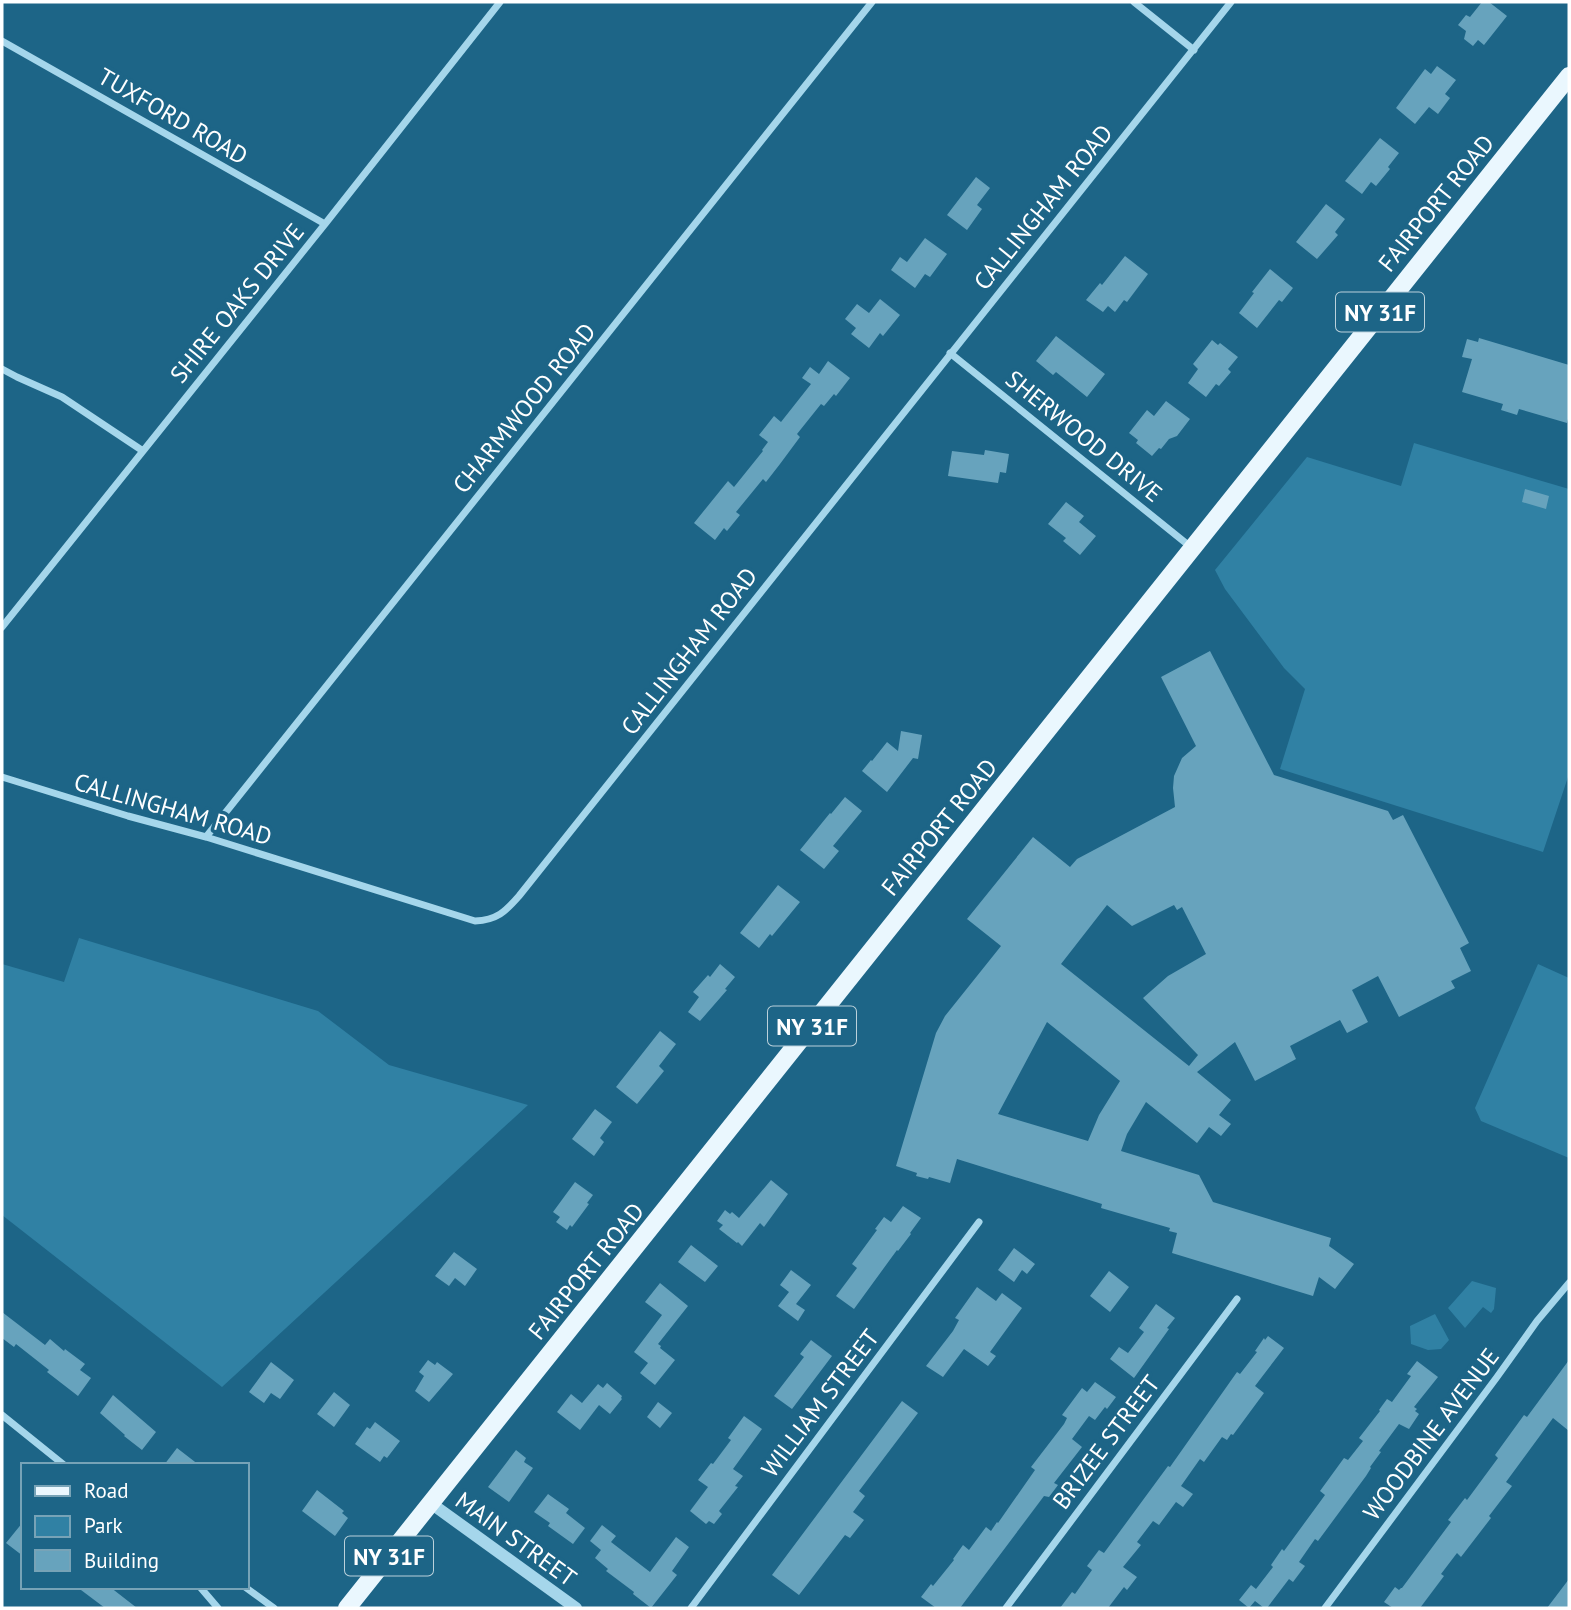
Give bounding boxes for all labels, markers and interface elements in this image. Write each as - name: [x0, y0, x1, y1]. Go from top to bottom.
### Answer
- street label: TUXFORD ROAD: [93, 61, 253, 171]
- street label: CALLINGHAM ROAD: [967, 118, 1119, 296]
- street label: FAIRPORT ROAD: [1371, 128, 1501, 278]
- street label: SHIRE OAKS DRIVE: [163, 217, 311, 389]
- road number: NY 31F: [1336, 292, 1424, 332]
- street label: CHARMWOOD ROAD: [446, 317, 602, 499]
- street label: SHERWOOD DRIVE: [999, 363, 1169, 509]
- street label: CALLINGHAM ROAD: [614, 561, 764, 741]
- street label: FAIRPORT ROAD: [874, 752, 1004, 902]
- street label: CALLINGHAM ROAD: [71, 766, 275, 852]
- road number: NY 31F: [768, 1007, 856, 1046]
- street label: FAIRPORT ROAD: [521, 1196, 651, 1346]
- street label: WILLIAM STREET: [754, 1323, 886, 1483]
- street label: WOODBINE AVENUE: [1356, 1342, 1506, 1526]
- street label: BRIZEE STREET: [1046, 1369, 1166, 1515]
- legend: [21, 1463, 248, 1589]
- text: Road: [84, 1477, 128, 1504]
- street label: MAIN STREET: [449, 1485, 583, 1593]
- text: Park: [84, 1512, 123, 1539]
- road number: NY 31F: [345, 1536, 433, 1576]
- text: Building: [84, 1547, 159, 1574]

